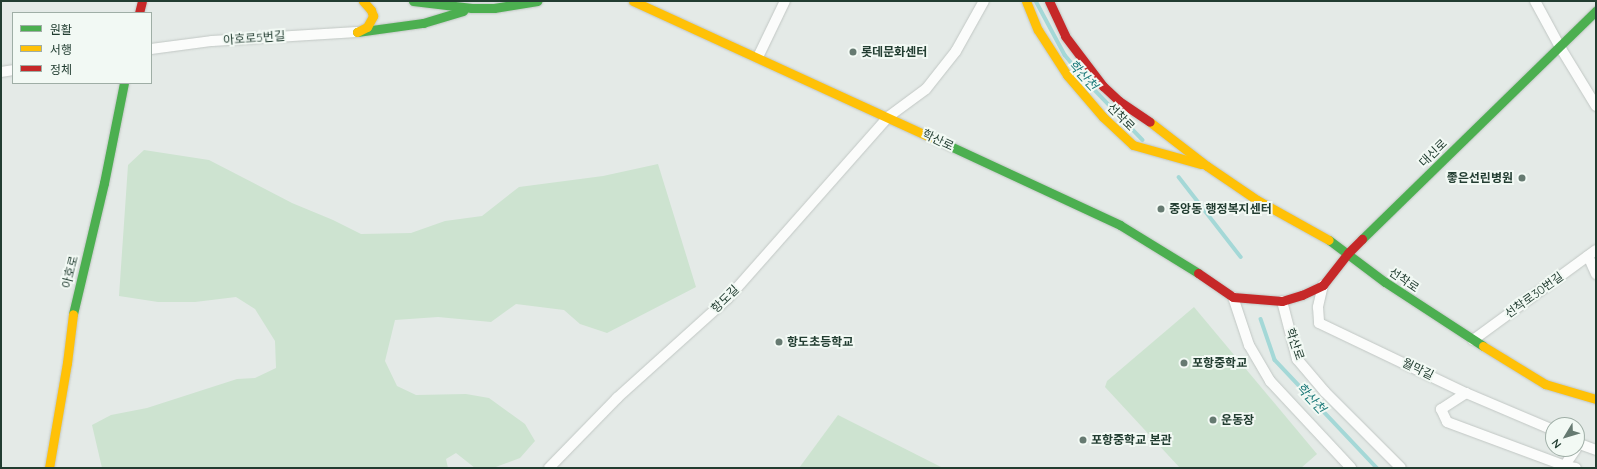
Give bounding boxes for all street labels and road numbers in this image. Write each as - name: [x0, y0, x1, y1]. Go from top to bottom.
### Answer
- street label: 아호로5번길: [223, 29, 285, 47]
- street label: 선착로: [1104, 100, 1138, 134]
- street label: 학산로: [920, 126, 956, 154]
- street label: 대신로: [1416, 136, 1450, 170]
- street label: 아호로: [59, 254, 81, 290]
- street label: 선착로: [1386, 265, 1422, 295]
- street label: 선착로30번길: [1502, 269, 1566, 321]
- street label: 항도길: [708, 282, 742, 316]
- street label: 학산로: [1283, 326, 1307, 362]
- street label: 월막길: [1400, 355, 1436, 383]

